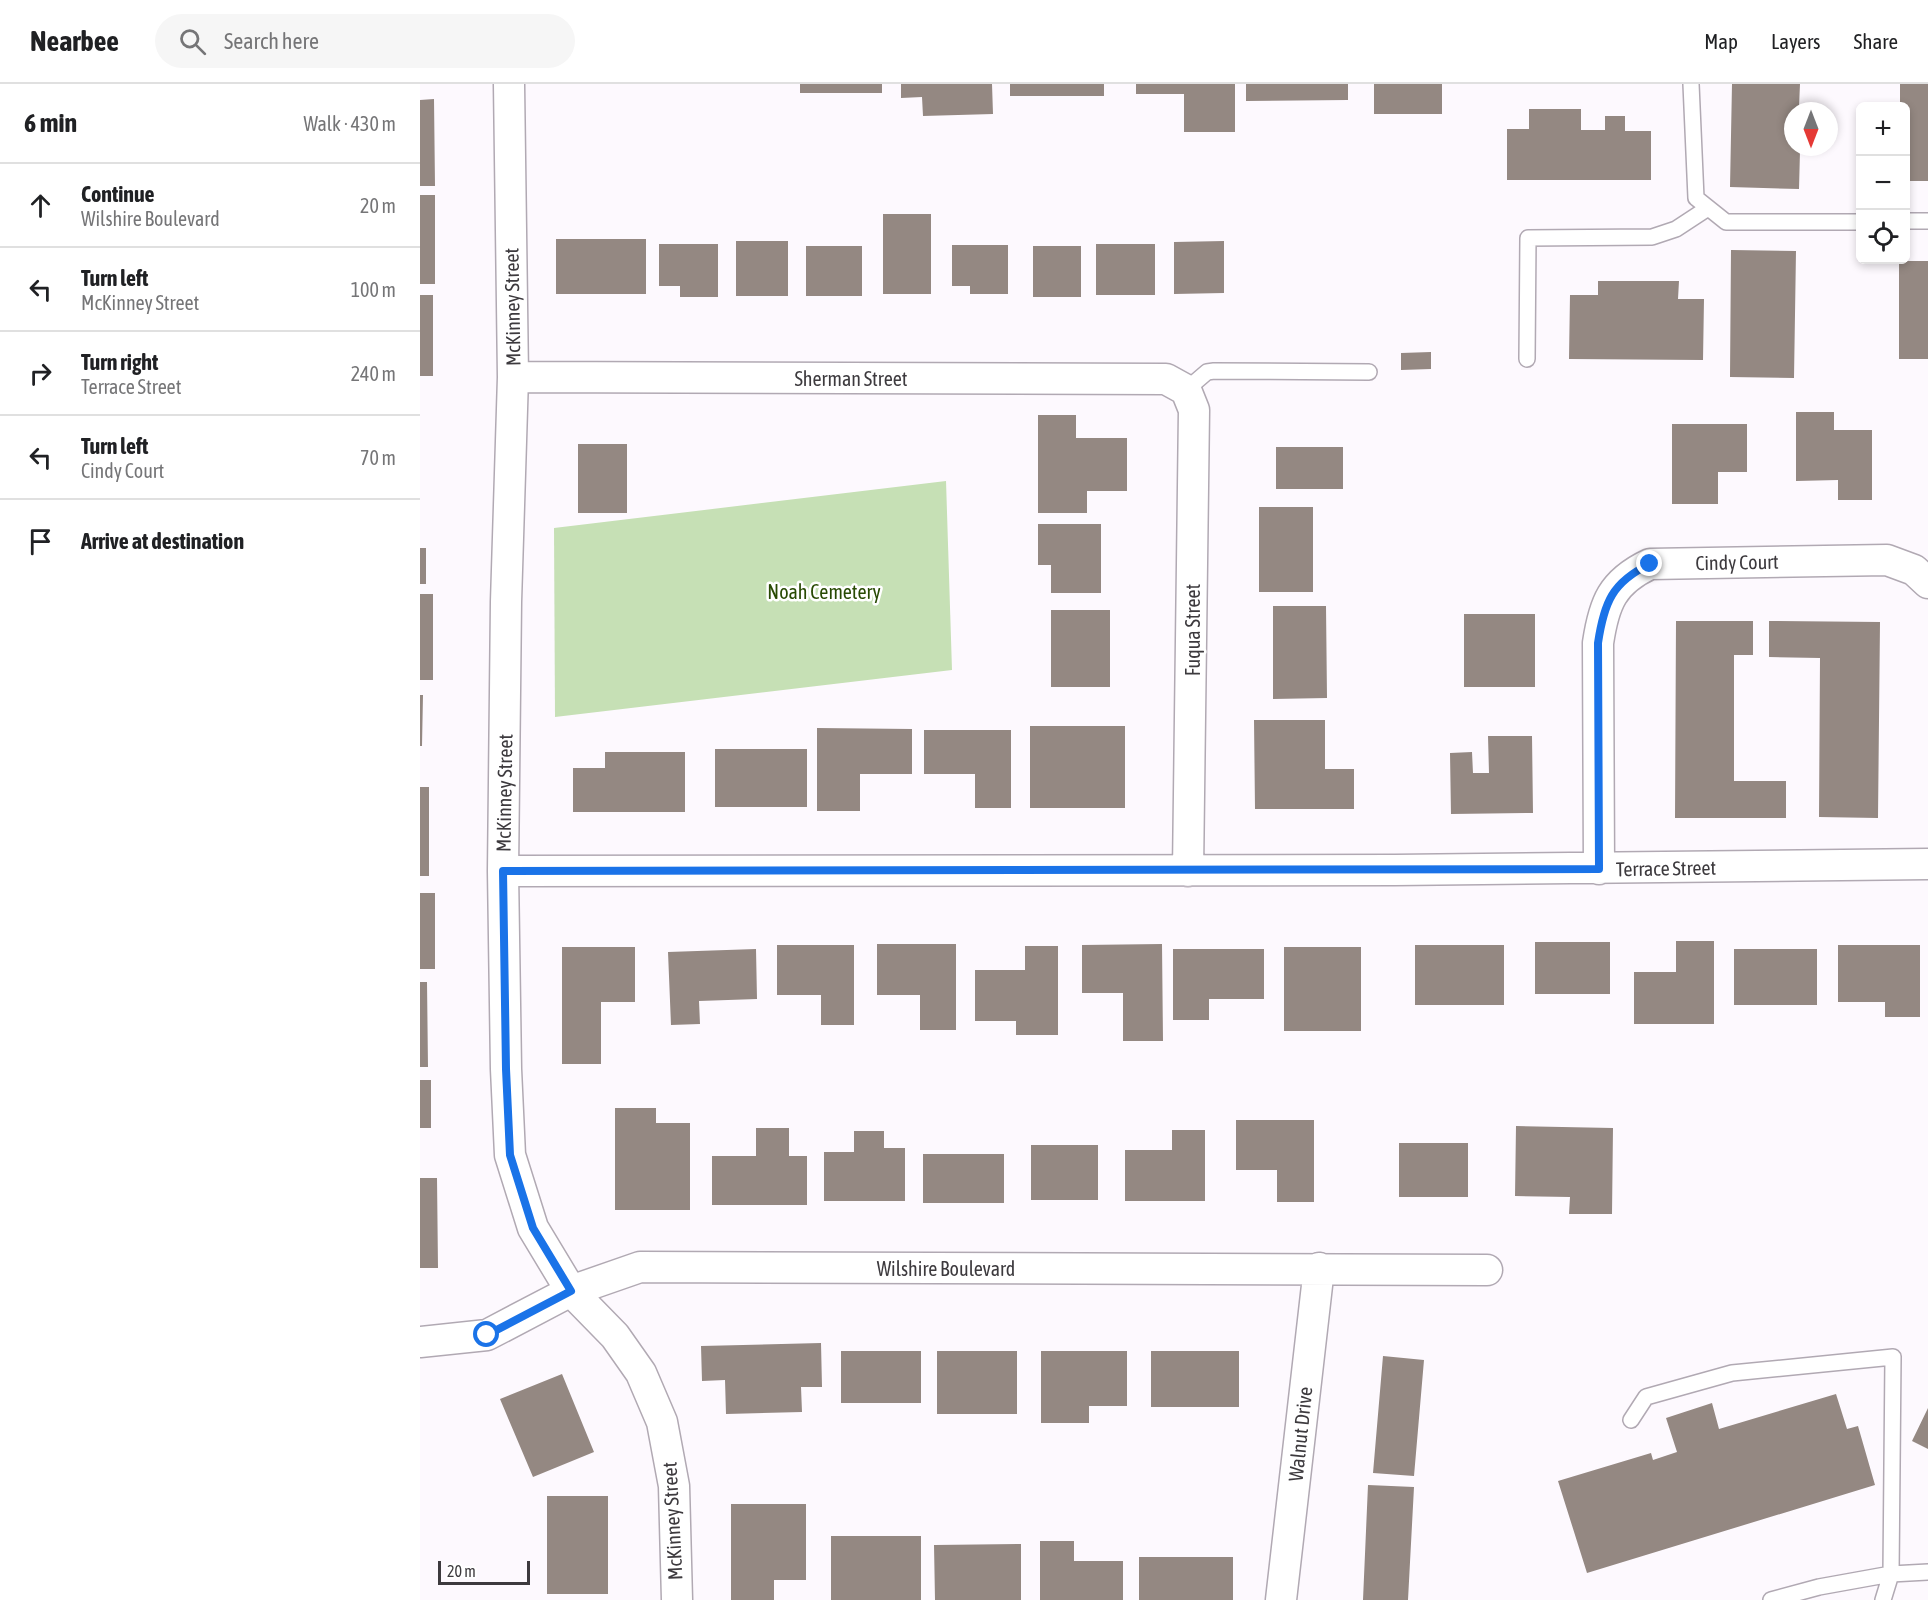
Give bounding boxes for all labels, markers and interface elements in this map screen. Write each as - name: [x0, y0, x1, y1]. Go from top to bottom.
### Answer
- search box: [155, 14, 575, 68]
- text: Nearbee: [30, 25, 119, 57]
- icon: search: [176, 25, 209, 58]
- text: Search here: [224, 28, 319, 54]
- text: Map: [1704, 29, 1738, 53]
- text: Layers: [1771, 29, 1821, 53]
- text: Share: [1854, 29, 1898, 53]
- north arrow: [1784, 102, 1838, 156]
- map controls: [1856, 102, 1910, 264]
- button: +: [1856, 102, 1910, 156]
- text: 6 min: [24, 108, 77, 138]
- text: Walk · 430 m: [304, 112, 396, 135]
- button: −: [1856, 156, 1910, 210]
- text: Continue: [81, 181, 155, 207]
- icon: ahead: [24, 189, 57, 222]
- text: 20 m: [360, 194, 396, 217]
- text: Wilshire Boulevard: [81, 207, 220, 230]
- button: locate: [1856, 210, 1910, 264]
- street label: McKinney Street: [499, 247, 525, 366]
- text: Turn left: [81, 265, 148, 291]
- icon: left: [24, 273, 57, 306]
- text: 100 m: [351, 278, 396, 301]
- text: McKinney Street: [81, 291, 199, 314]
- text: Turn right: [81, 349, 158, 375]
- icon: right: [24, 357, 57, 390]
- text: 240 m: [351, 362, 396, 385]
- street label: Sherman Street: [794, 367, 908, 390]
- text: Terrace Street: [81, 375, 181, 398]
- text: Turn left: [81, 433, 148, 459]
- icon: left: [24, 441, 57, 474]
- text: 70 m: [360, 446, 396, 469]
- text: Cindy Court: [81, 459, 164, 482]
- icon: arrive: [24, 525, 57, 558]
- text: Arrive at destination: [81, 528, 244, 554]
- route end: [1636, 550, 1662, 576]
- street label: Cindy Court: [1695, 550, 1779, 574]
- park label: Noah Cemetery: [767, 580, 881, 603]
- street label: Fuqua Street: [1181, 583, 1204, 676]
- street label: McKinney Street: [491, 733, 517, 852]
- street label: Terrace Street: [1616, 856, 1717, 880]
- street label: Wilshire Boulevard: [877, 1257, 1015, 1280]
- route start: [473, 1321, 499, 1347]
- street label: Walnut Drive: [1284, 1385, 1316, 1483]
- street label: McKinney Street: [657, 1461, 687, 1581]
- scale bar: [438, 1558, 530, 1586]
- text: 20 m: [447, 1562, 476, 1580]

